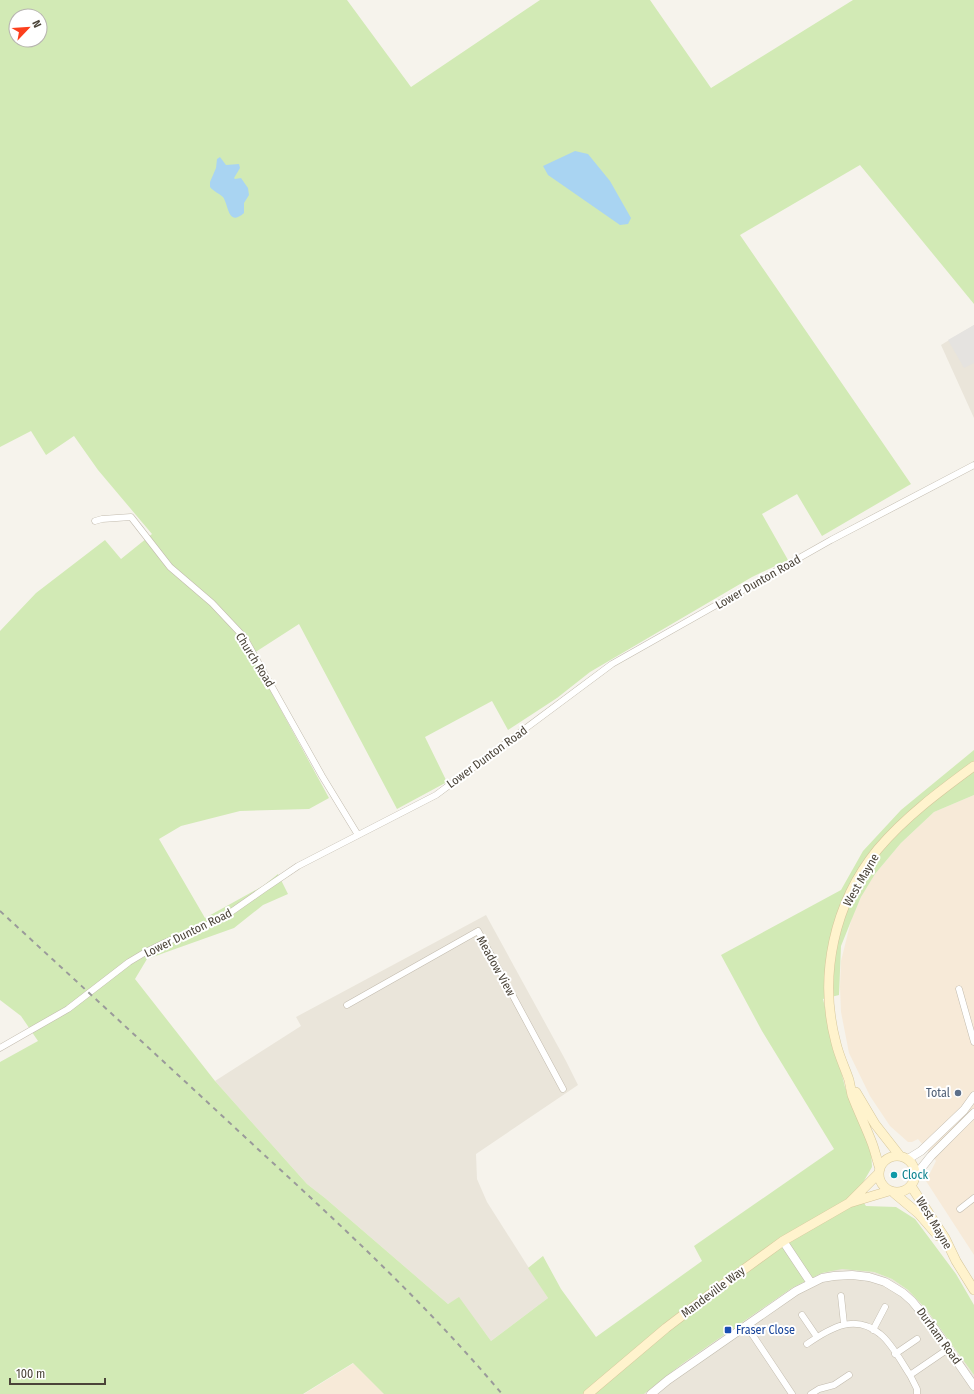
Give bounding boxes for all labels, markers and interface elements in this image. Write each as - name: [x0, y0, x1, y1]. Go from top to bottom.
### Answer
- north arrow: [8, 8, 48, 48]
- text: N: [29, 18, 44, 30]
- street label: Lower Dunton Road: [713, 552, 803, 612]
- street label: Church Road: [233, 630, 277, 690]
- street label: Lower Dunton Road: [444, 723, 530, 791]
- street label: West Mayne: [840, 851, 882, 909]
- street label: Lower Dunton Road: [142, 906, 234, 960]
- street label: Meadow View: [474, 933, 518, 999]
- place label: Total: [926, 1086, 950, 1100]
- marker: Total: [953, 1088, 963, 1098]
- place label: Clock: [902, 1168, 929, 1182]
- marker: Clock: [889, 1170, 899, 1180]
- street label: West Mayne: [913, 1194, 955, 1252]
- street label: Mandeville Way: [678, 1263, 748, 1320]
- street label: Durham Road: [914, 1305, 964, 1367]
- place label: Fraser Close: [736, 1323, 795, 1337]
- marker: Fraser Close: [723, 1325, 733, 1335]
- scale bar: [10, 1360, 105, 1386]
- text: 100 m: [16, 1367, 45, 1381]

